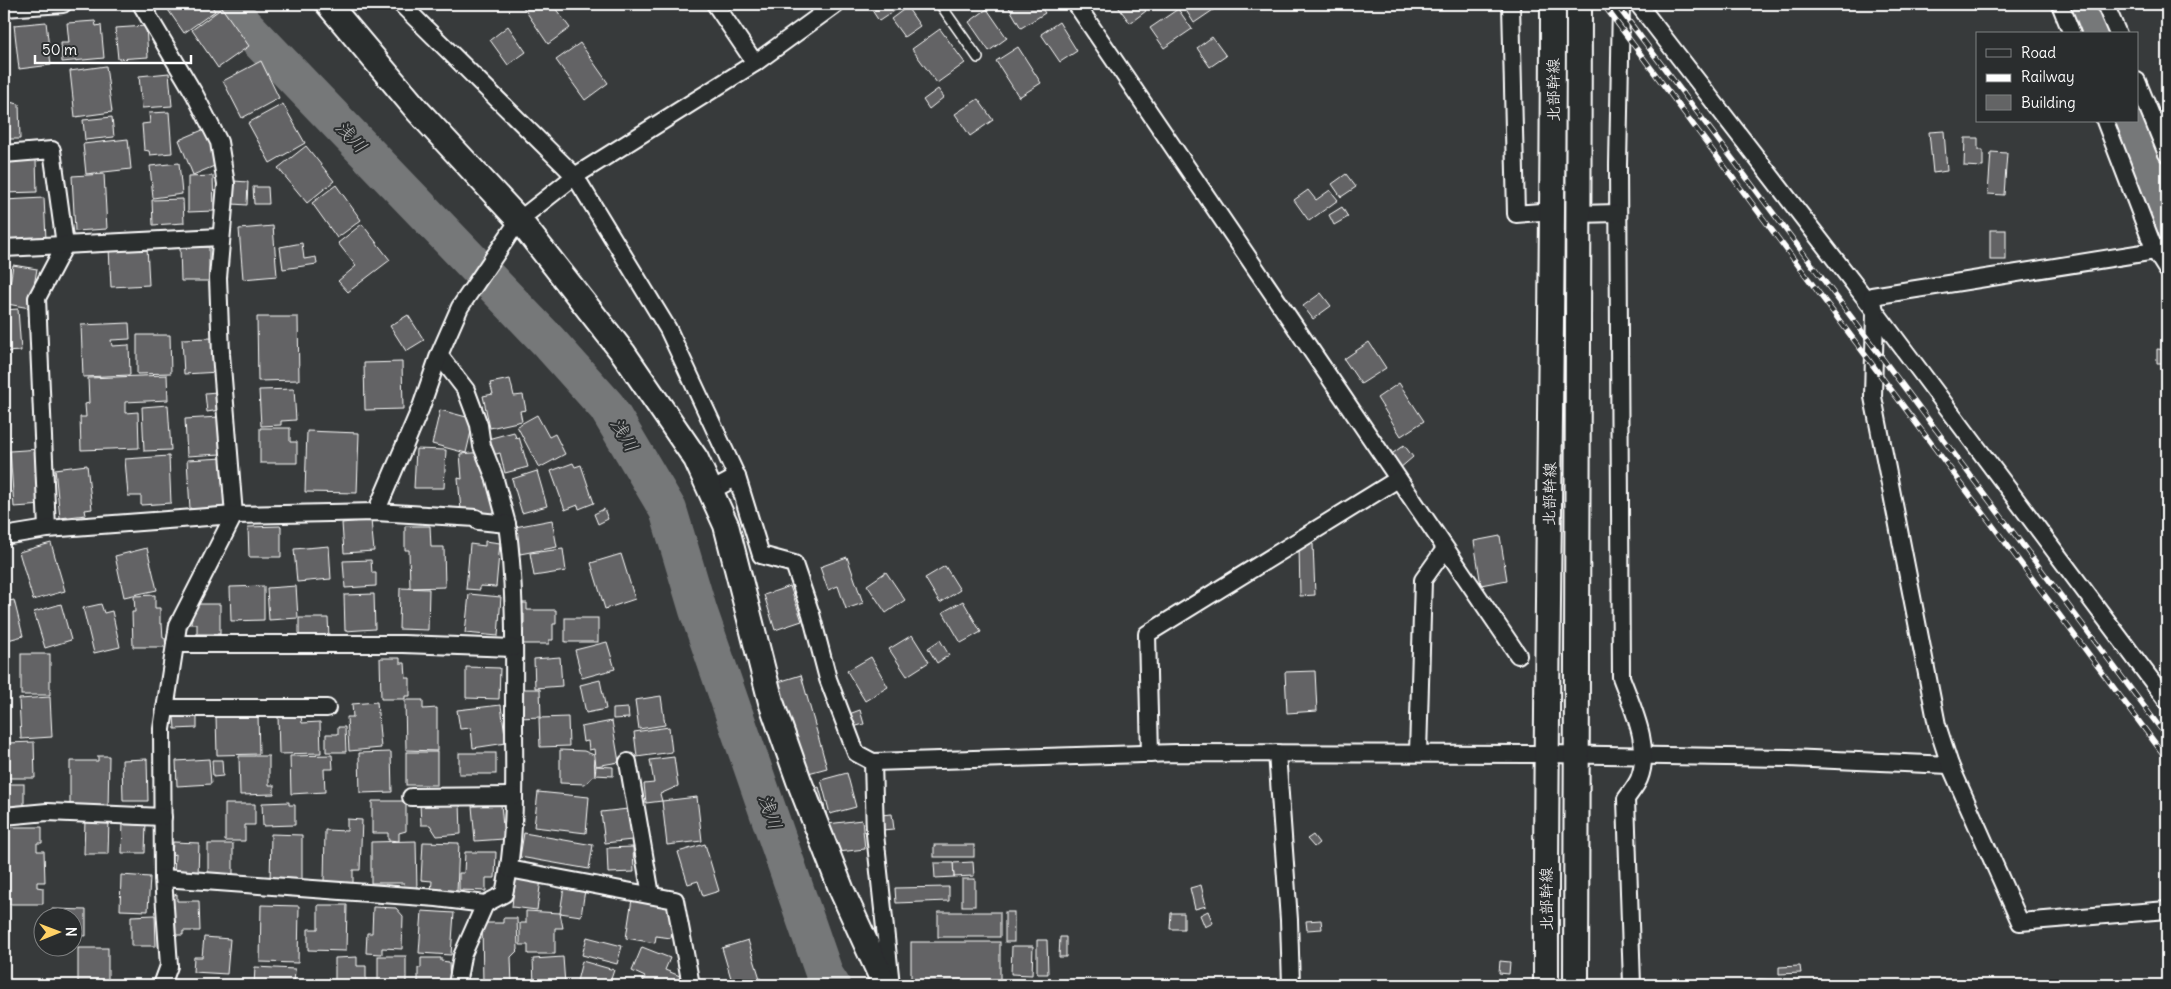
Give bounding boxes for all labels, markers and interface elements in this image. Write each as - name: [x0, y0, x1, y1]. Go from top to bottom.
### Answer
- scale bar: [35, 32, 191, 64]
- legend: [1976, 32, 2138, 122]
- text: 50 m: [42, 40, 77, 59]
- text: Road: [2021, 43, 2056, 62]
- street label: 北部幹線: [1543, 58, 1563, 122]
- text: Railway: [2021, 67, 2075, 86]
- text: Building: [2021, 93, 2076, 112]
- water label: 浅川: [331, 116, 372, 158]
- water label: 浅川: [605, 413, 644, 456]
- street label: 北部幹線: [1538, 462, 1560, 526]
- water label: 浅川: [754, 791, 787, 833]
- street label: 北部幹線: [1536, 867, 1556, 931]
- north arrow: [32, 906, 82, 956]
- text: N: [62, 927, 80, 937]

